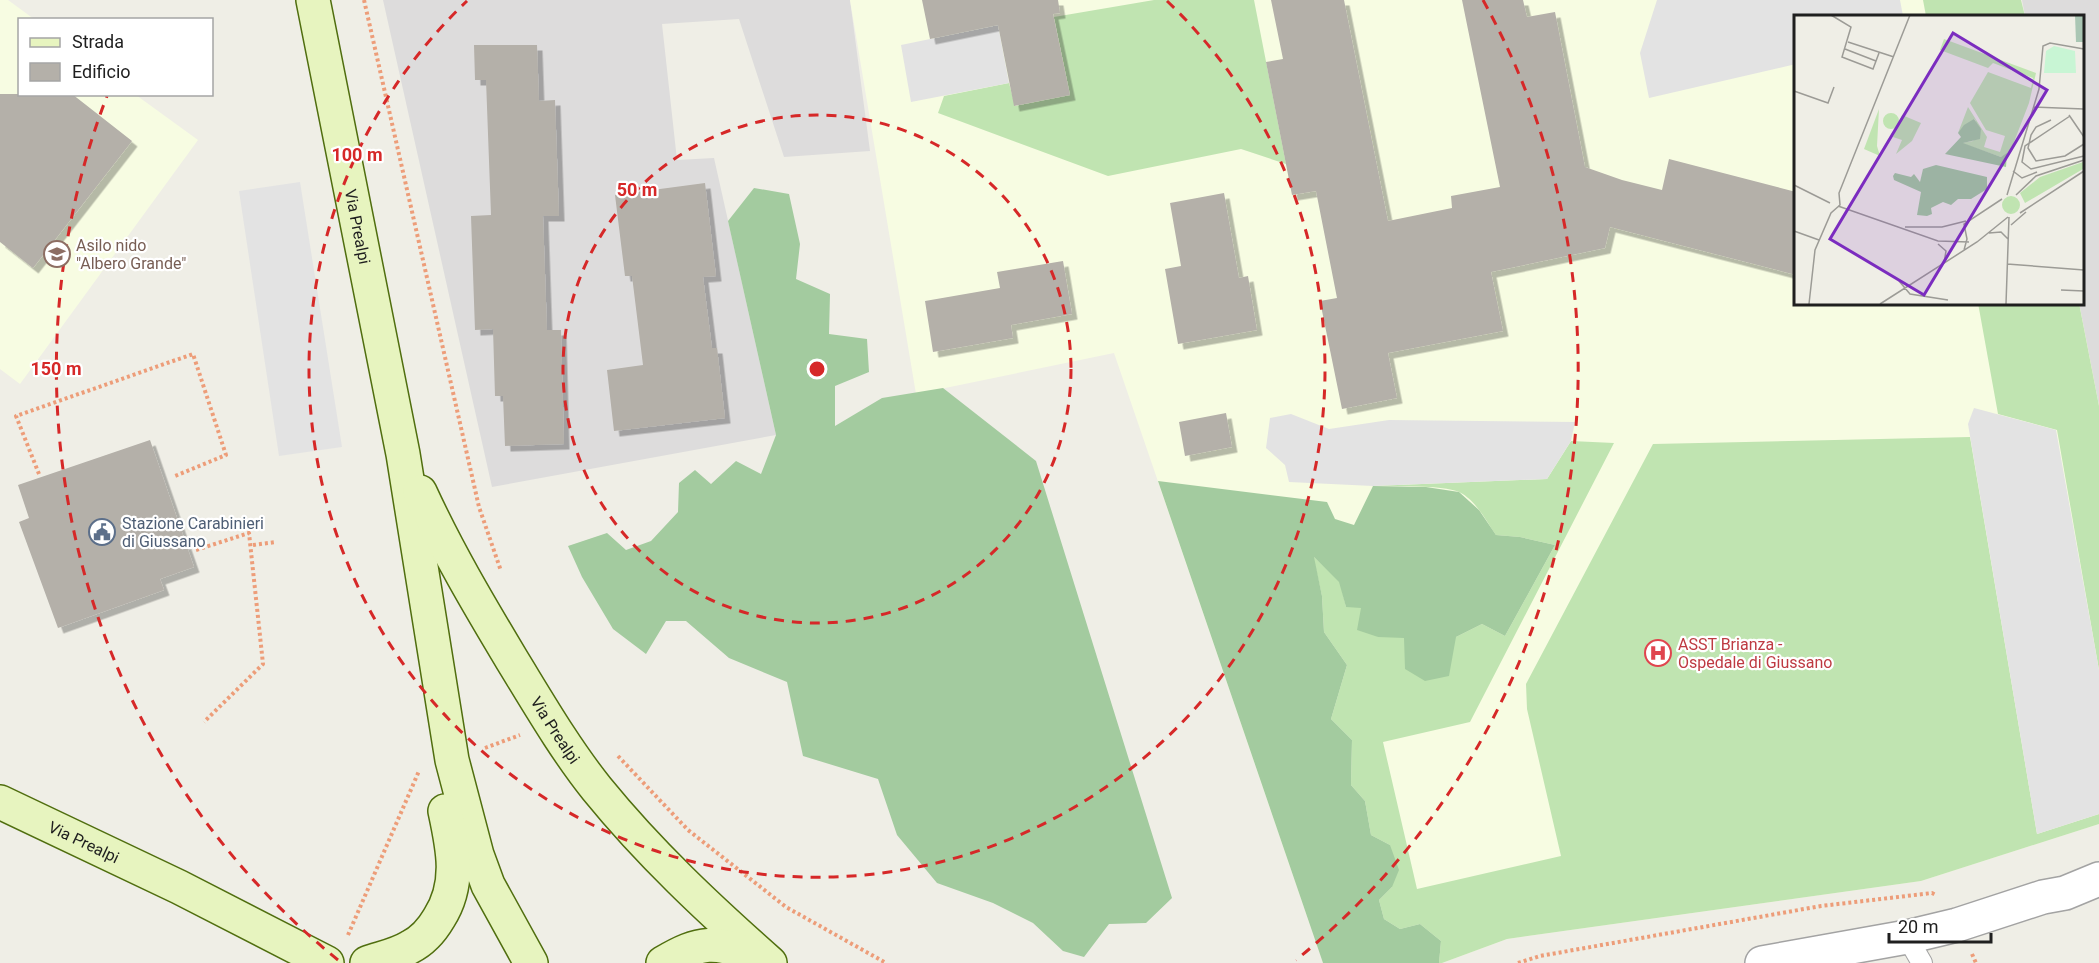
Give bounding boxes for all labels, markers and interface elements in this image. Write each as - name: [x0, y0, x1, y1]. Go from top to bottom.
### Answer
- inset map: [1794, 15, 2084, 304]
- legend: [18, 18, 213, 96]
- text: Strada: [72, 31, 124, 52]
- text: Edificio: [72, 61, 131, 82]
- text: 100 m: [331, 144, 383, 165]
- text: 50 m: [617, 179, 657, 200]
- street label: Via Prealpi: [341, 188, 374, 266]
- place label: Asilo nido "Albero Grande": [76, 236, 186, 273]
- school or university icon: Asilo nido "Albero Grande": [42, 239, 72, 269]
- text: 150 m: [30, 358, 82, 379]
- centre of rings: [807, 359, 827, 379]
- place label: Stazione Carabinieri di Giussano: [122, 514, 264, 551]
- public building icon: Stazione Carabinieri di Giussano: [87, 517, 117, 547]
- place label: ASST Brianza - Ospedale di Giussano: [1678, 635, 1832, 672]
- hospital icon: ASST Brianza - Ospedale di Giussano: [1643, 638, 1673, 668]
- street label: Via Prealpi: [527, 693, 584, 767]
- street label: Via Prealpi: [45, 817, 122, 867]
- scale bar: [1889, 906, 1991, 944]
- text: 20 m: [1898, 916, 1938, 937]

